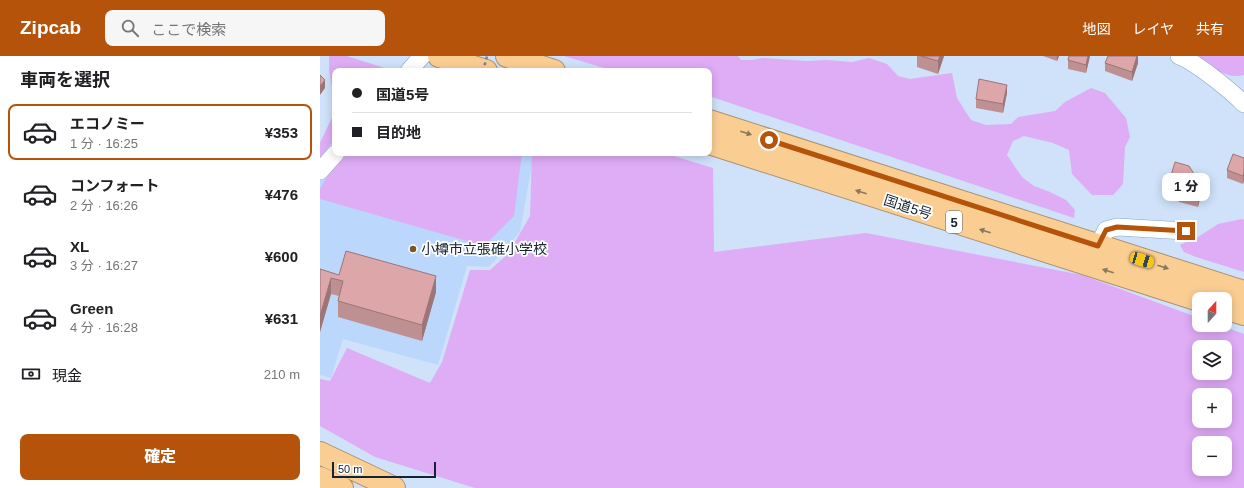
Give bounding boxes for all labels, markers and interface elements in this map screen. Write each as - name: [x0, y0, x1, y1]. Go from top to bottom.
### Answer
- search box: [105, 10, 385, 46]
- text: Zipcab: [20, 17, 81, 38]
- icon: search: [119, 17, 141, 39]
- text: ここで検索: [151, 21, 226, 38]
- text: 地図: [1082, 21, 1110, 37]
- text: レイヤ: [1132, 21, 1174, 37]
- text: 共有: [1196, 21, 1224, 37]
- text: 車両を選択: [20, 70, 110, 90]
- text: 国道5号: [376, 86, 429, 103]
- icon: car: [22, 114, 58, 150]
- text: エコノミー: [70, 115, 145, 132]
- text: ¥353: [265, 124, 298, 141]
- text: 目的地: [376, 124, 421, 141]
- one-way arrow: [740, 130, 752, 136]
- route start: [760, 131, 778, 149]
- text: 1 分 · 16:25: [70, 136, 138, 151]
- callout: 1 分: [1162, 173, 1210, 201]
- icon: car: [22, 176, 58, 212]
- text: コンフォート: [70, 177, 160, 194]
- text: 1 分: [1174, 179, 1198, 194]
- text: ¥476: [265, 186, 298, 203]
- one-way arrow: [855, 189, 867, 195]
- street label: 国道5号: [882, 192, 934, 222]
- text: 2 分 · 16:26: [70, 198, 138, 213]
- road number: 5: [946, 211, 962, 233]
- route end: [1177, 222, 1195, 240]
- one-way arrow: [978, 228, 990, 234]
- icon: car: [22, 238, 58, 274]
- text: XL: [70, 238, 89, 255]
- place label: 小樽市立張碓小学校: [421, 241, 547, 257]
- marker: 小樽市立張碓小学校: [408, 244, 418, 254]
- text: ¥600: [265, 248, 298, 265]
- car: [1129, 251, 1155, 269]
- text: 3 分 · 16:27: [70, 258, 138, 273]
- one-way arrow: [1158, 264, 1170, 270]
- one-way arrow: [1102, 268, 1114, 274]
- north arrow: [1192, 292, 1232, 332]
- map controls: [1192, 292, 1232, 476]
- icon: car: [22, 300, 58, 336]
- text: Green: [70, 300, 113, 317]
- text: ¥631: [265, 310, 298, 327]
- text: 4 分 · 16:28: [70, 320, 138, 335]
- button: layers: [1192, 340, 1232, 380]
- icon: cash: [20, 363, 42, 385]
- text: 現金: [52, 367, 82, 384]
- text: 210 m: [264, 367, 300, 382]
- button: +: [1192, 388, 1232, 428]
- button: 確定: [20, 434, 300, 480]
- button: −: [1192, 436, 1232, 476]
- scale bar: [332, 460, 436, 479]
- text: 50 m: [338, 463, 362, 475]

